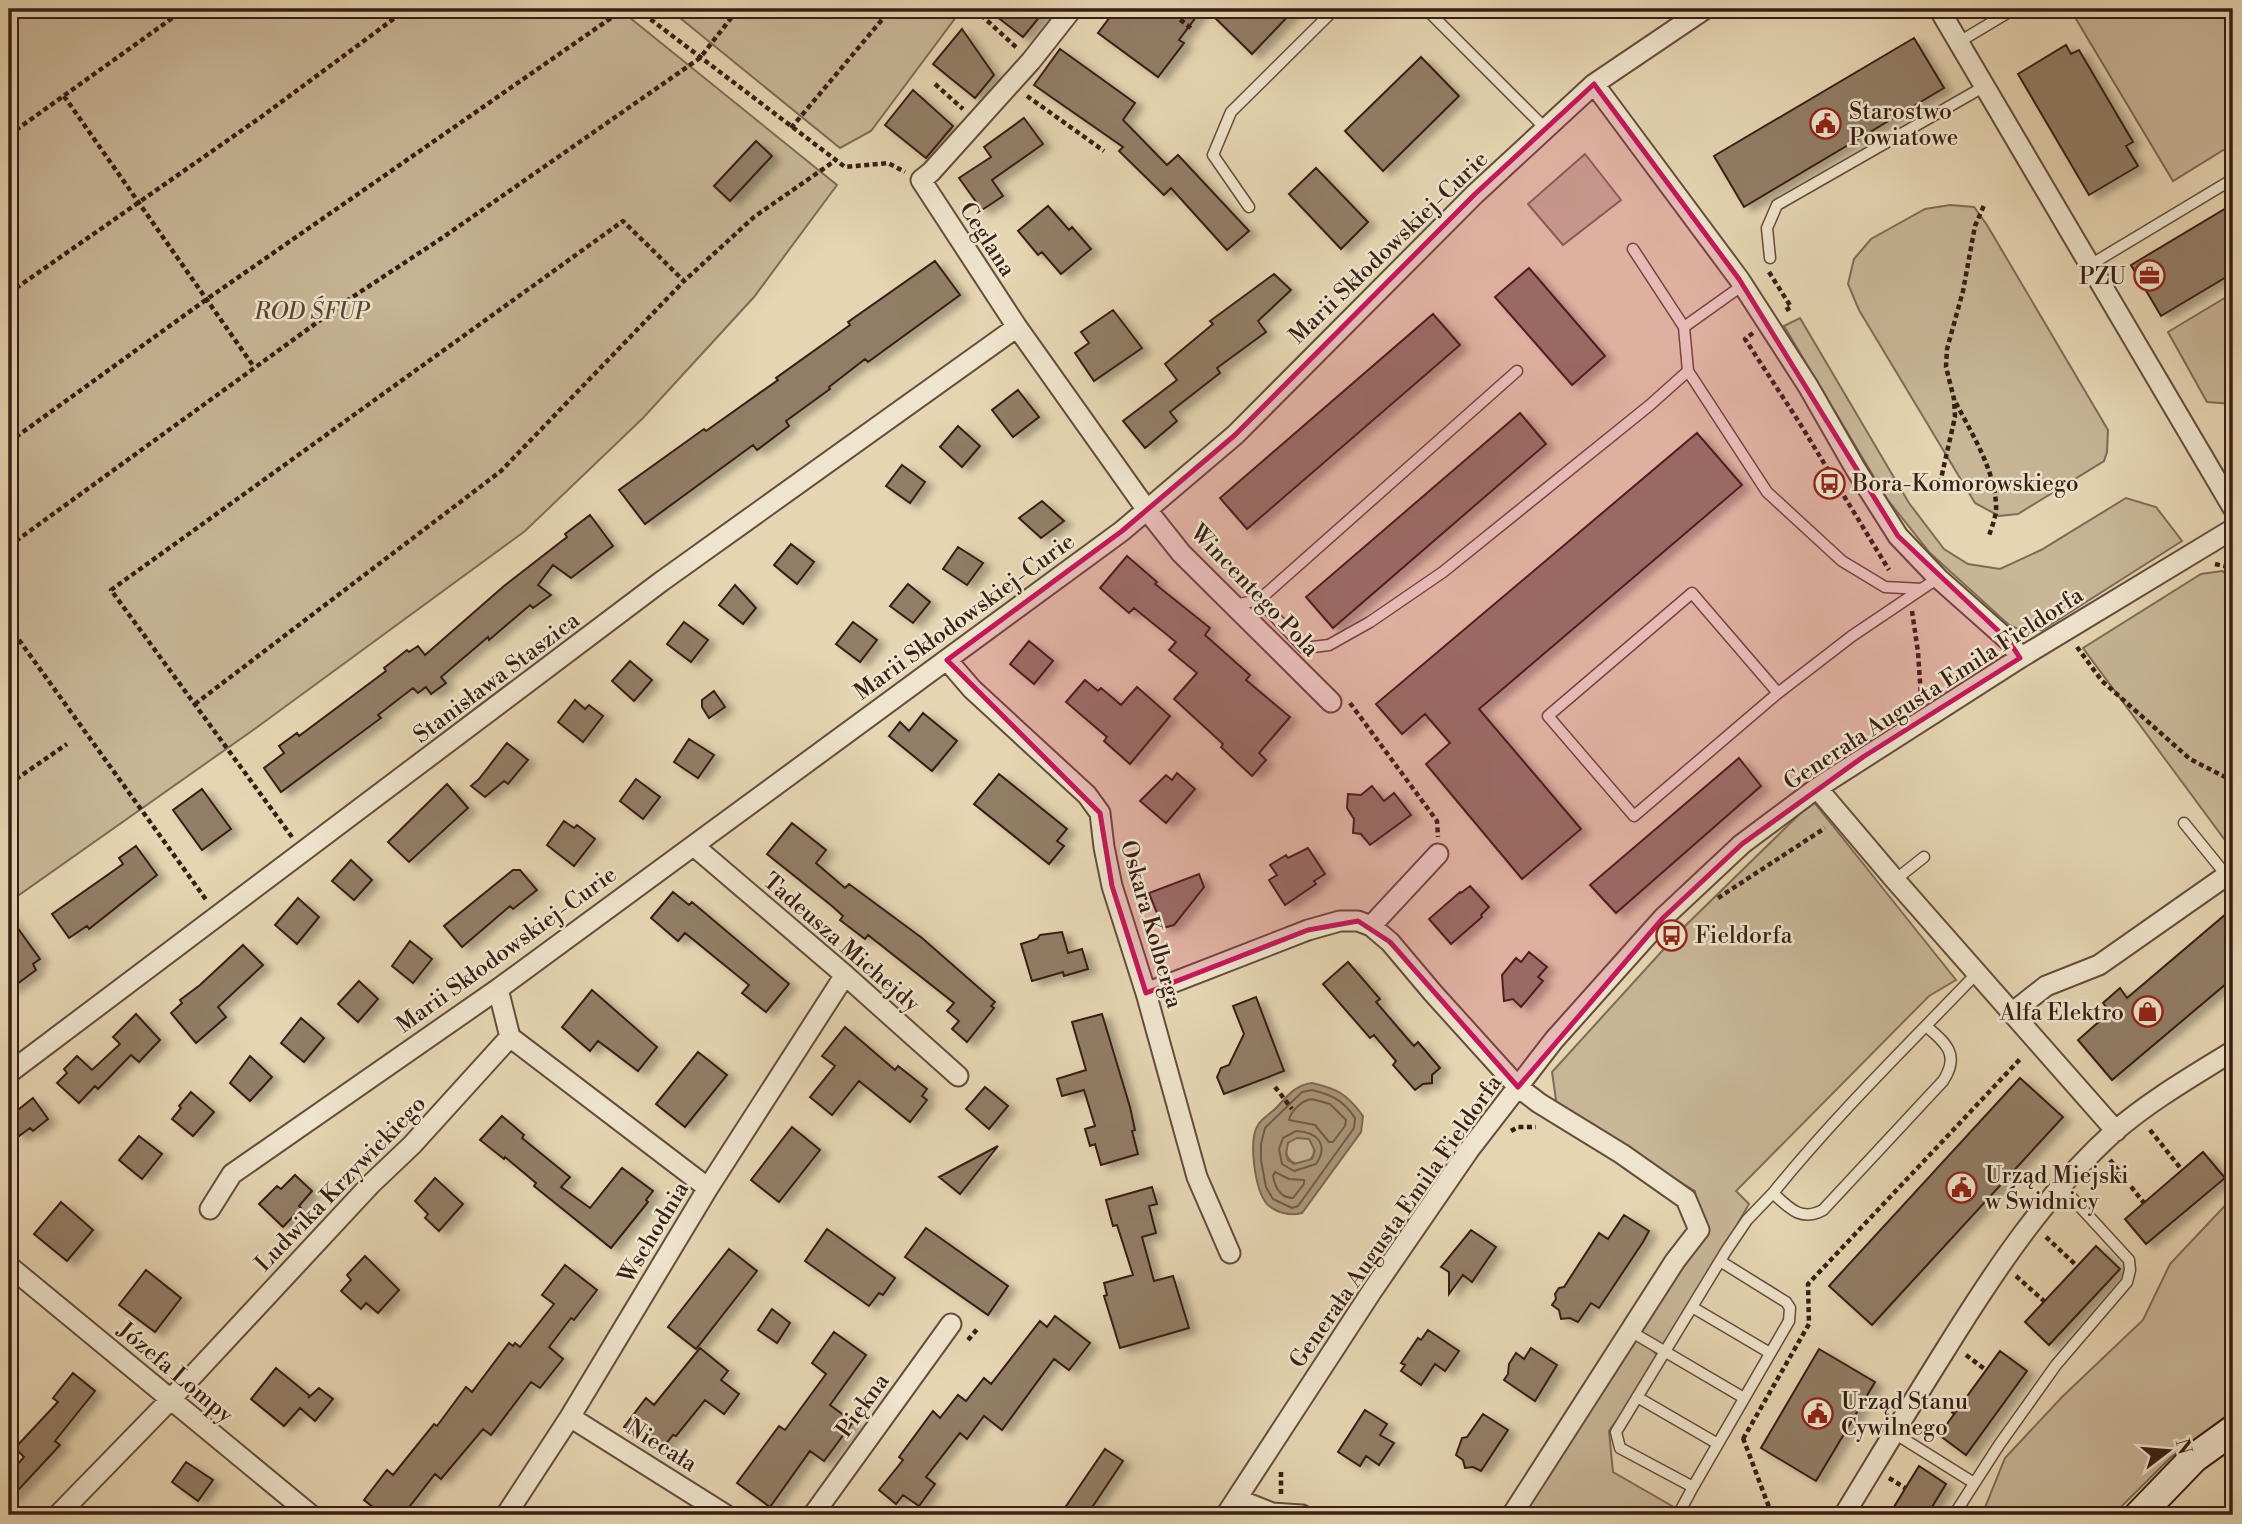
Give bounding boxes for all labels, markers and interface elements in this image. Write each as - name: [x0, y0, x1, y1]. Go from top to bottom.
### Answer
- place label: Starostwo Powiatowe: [1849, 98, 1958, 152]
- public building icon: Starostwo Powiatowe: [1809, 107, 1843, 141]
- street label: Marii Skłodowskiej-Curie: [1283, 145, 1494, 350]
- street label: Ceglana: [953, 197, 1022, 282]
- office icon: PZU: [2132, 259, 2166, 293]
- place label: PZU: [2079, 263, 2126, 291]
- park label: ROD ŚFUP: [253, 295, 371, 326]
- bus stop icon: Bora-Komorowskiego: [1812, 466, 1846, 500]
- place label: Bora-Komorowskiego: [1851, 470, 2079, 498]
- street label: Wincentego Pola: [1183, 518, 1325, 663]
- street label: Marii Skłodowskiej-Curie: [849, 527, 1080, 706]
- street label: Generała Augusta Emila Fieldorfa: [1778, 581, 2089, 796]
- street label: Stanisława Staszica: [408, 606, 585, 749]
- street label: Oskara Kolberga: [1114, 837, 1188, 1012]
- street label: Marii Skłodowskiej-Curie: [391, 860, 622, 1039]
- street label: Tadeusza Michejdy: [757, 867, 926, 1019]
- bus stop icon: Fieldorfa: [1655, 918, 1689, 952]
- place label: Fieldorfa: [1695, 922, 1793, 950]
- shop icon: Alfa Elektro: [2130, 995, 2164, 1029]
- place label: Alfa Elektro: [1999, 999, 2124, 1027]
- street label: Generała Augusta Emila Fieldorfa: [1284, 1069, 1508, 1374]
- street label: Ludwika Krzywickiego: [249, 1090, 432, 1278]
- place label: Urząd Miejski w Świdnicy: [1984, 1162, 2129, 1216]
- public building icon: Urząd Miejski w Świdnicy: [1945, 1171, 1979, 1205]
- street label: Wschodnia: [612, 1176, 695, 1289]
- street label: Józefa Lompy: [111, 1316, 240, 1430]
- street label: Piękna: [830, 1368, 896, 1443]
- place label: Urząd Stanu Cywilnego: [1841, 1388, 1968, 1442]
- public building icon: Urząd Stanu Cywilnego: [1801, 1397, 1835, 1431]
- street label: Niecała: [621, 1413, 702, 1479]
- north arrow: [2134, 1416, 2204, 1486]
- text: N: [2170, 1436, 2197, 1457]

